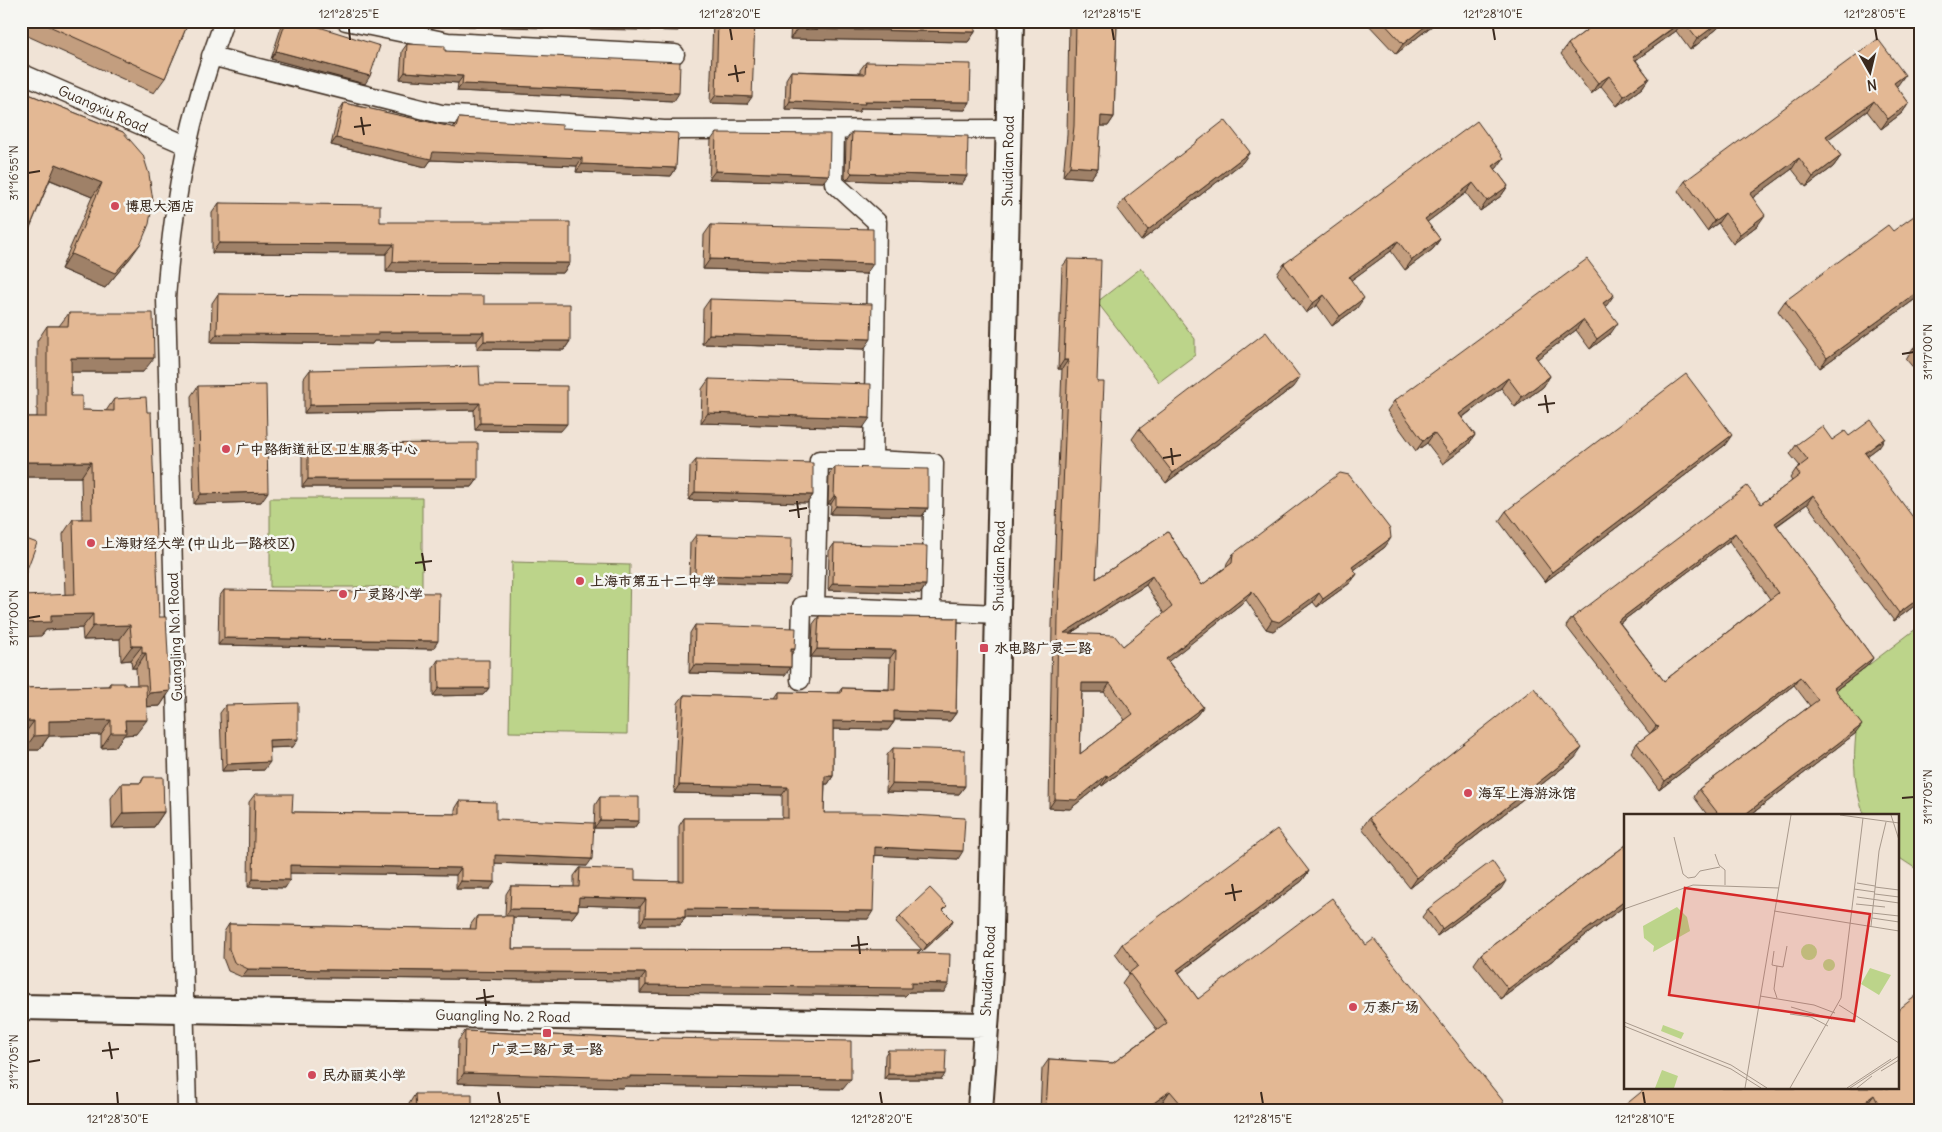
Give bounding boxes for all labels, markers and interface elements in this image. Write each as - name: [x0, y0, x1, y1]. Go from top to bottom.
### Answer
- text: 121°28'25"E: [319, 6, 379, 21]
- text: 121°28'20"E: [699, 6, 761, 21]
- text: 121°28'15"E: [1083, 6, 1141, 21]
- text: 121°28'10"E: [1463, 6, 1523, 21]
- text: 121°28'05"E: [1844, 6, 1906, 21]
- north arrow: [1844, 48, 1894, 98]
- text: N: [1866, 75, 1878, 94]
- street label: Guangxiu Road: [55, 81, 151, 137]
- street label: Shuidian Road: [998, 115, 1018, 207]
- text: 31°16'55"N: [6, 145, 21, 201]
- place label: 博思大酒店: [125, 197, 195, 215]
- marker: 博思大酒店: [109, 200, 121, 212]
- text: 31°17'00"N: [1920, 324, 1935, 380]
- place label: 广中路街道社区卫生服务中心: [236, 440, 418, 458]
- marker: 广中路街道社区卫生服务中心: [220, 443, 232, 455]
- street label: Shuidian Road: [989, 520, 1009, 612]
- place label: 上海财经大学 (中山北一路校区): [101, 534, 295, 552]
- marker: 上海财经大学 (中山北一路校区): [85, 537, 97, 549]
- street label: Guangling No.1 Road: [164, 572, 186, 702]
- place label: 上海市第五十二中学: [590, 572, 716, 590]
- marker: 上海市第五十二中学: [574, 575, 586, 587]
- place label: 广灵路小学: [353, 585, 423, 603]
- marker: 广灵路小学: [337, 588, 349, 600]
- text: 31°17'00"N: [6, 590, 21, 646]
- place label: 水电路广灵二路: [994, 639, 1092, 657]
- marker: 水电路广灵二路: [978, 642, 990, 654]
- text: 31°17'05"N: [1920, 769, 1935, 825]
- place label: 海军上海游泳馆: [1478, 784, 1576, 802]
- marker: 海军上海游泳馆: [1462, 787, 1474, 799]
- inset map: [1624, 814, 1900, 1090]
- street label: Shuidian Road: [977, 925, 999, 1017]
- place label: 万泰广场: [1363, 998, 1419, 1016]
- marker: 万泰广场: [1347, 1001, 1359, 1013]
- street label: Guangling No. 2 Road: [435, 1006, 571, 1026]
- marker: 广灵二路广灵一路: [541, 1027, 553, 1039]
- text: 31°17'05"N: [6, 1034, 21, 1090]
- place label: 广灵二路广灵一路: [491, 1040, 603, 1058]
- place label: 民办丽英小学: [322, 1066, 406, 1084]
- marker: 民办丽英小学: [306, 1069, 318, 1081]
- text: 121°28'30"E: [87, 1111, 149, 1126]
- text: 121°28'25"E: [470, 1111, 530, 1126]
- text: 121°28'20"E: [851, 1111, 913, 1126]
- text: 121°28'15"E: [1234, 1111, 1292, 1126]
- text: 121°28'10"E: [1615, 1111, 1675, 1126]

